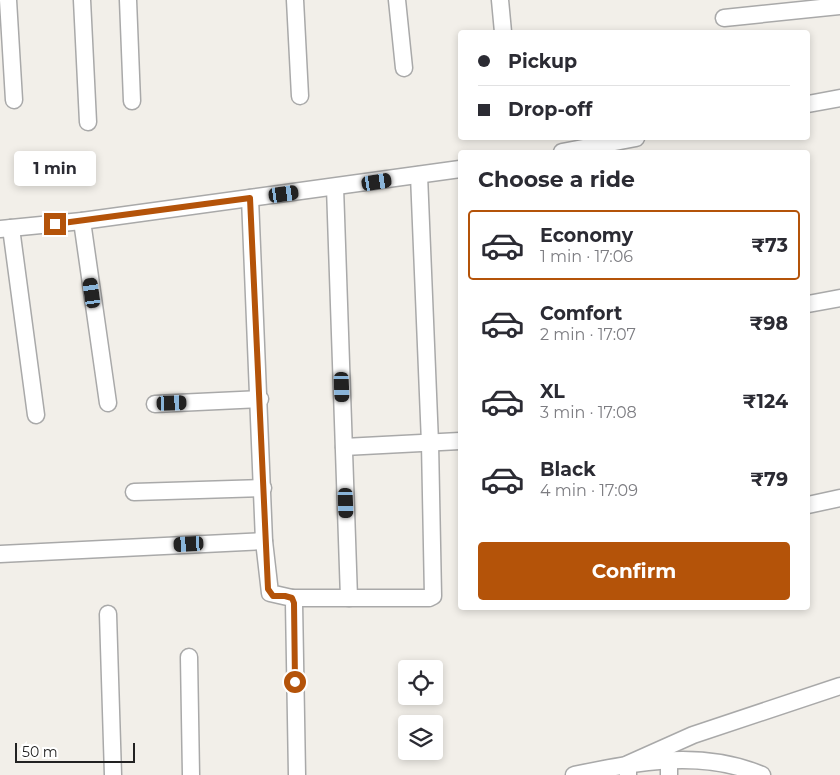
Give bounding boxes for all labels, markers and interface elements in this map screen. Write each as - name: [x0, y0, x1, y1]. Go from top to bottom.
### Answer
- text: Pickup: [508, 50, 577, 73]
- text: Drop-off: [508, 98, 592, 121]
- callout: 1 min: [14, 152, 96, 186]
- text: 1 min: [33, 159, 77, 178]
- text: Choose a ride: [478, 166, 635, 193]
- car: [361, 172, 392, 192]
- car: [268, 184, 299, 204]
- route end: [44, 213, 66, 235]
- icon: car: [480, 223, 525, 268]
- text: Economy: [540, 224, 633, 247]
- text: ₹73: [751, 234, 788, 257]
- text: 1 min · 17:06: [540, 247, 633, 266]
- car: [82, 277, 101, 309]
- icon: car: [480, 301, 525, 346]
- text: Comfort: [540, 302, 622, 325]
- text: ₹98: [750, 312, 788, 335]
- text: 2 min · 17:07: [540, 325, 636, 344]
- car: [333, 372, 350, 402]
- icon: car: [480, 379, 525, 424]
- text: XL: [540, 380, 565, 403]
- text: ₹124: [743, 390, 788, 413]
- car: [156, 395, 187, 411]
- text: 3 min · 17:08: [540, 403, 637, 422]
- icon: car: [480, 457, 525, 502]
- text: Black: [540, 458, 596, 481]
- text: ₹79: [750, 468, 788, 491]
- text: 4 min · 17:09: [540, 481, 638, 500]
- car: [337, 488, 354, 518]
- car: [173, 536, 204, 552]
- button: Confirm: [478, 542, 790, 600]
- map controls: [398, 660, 443, 760]
- button: locate: [398, 660, 443, 705]
- route start: [284, 671, 306, 693]
- button: layers: [398, 715, 443, 760]
- scale bar: [15, 740, 135, 763]
- text: 50 m: [22, 743, 58, 761]

